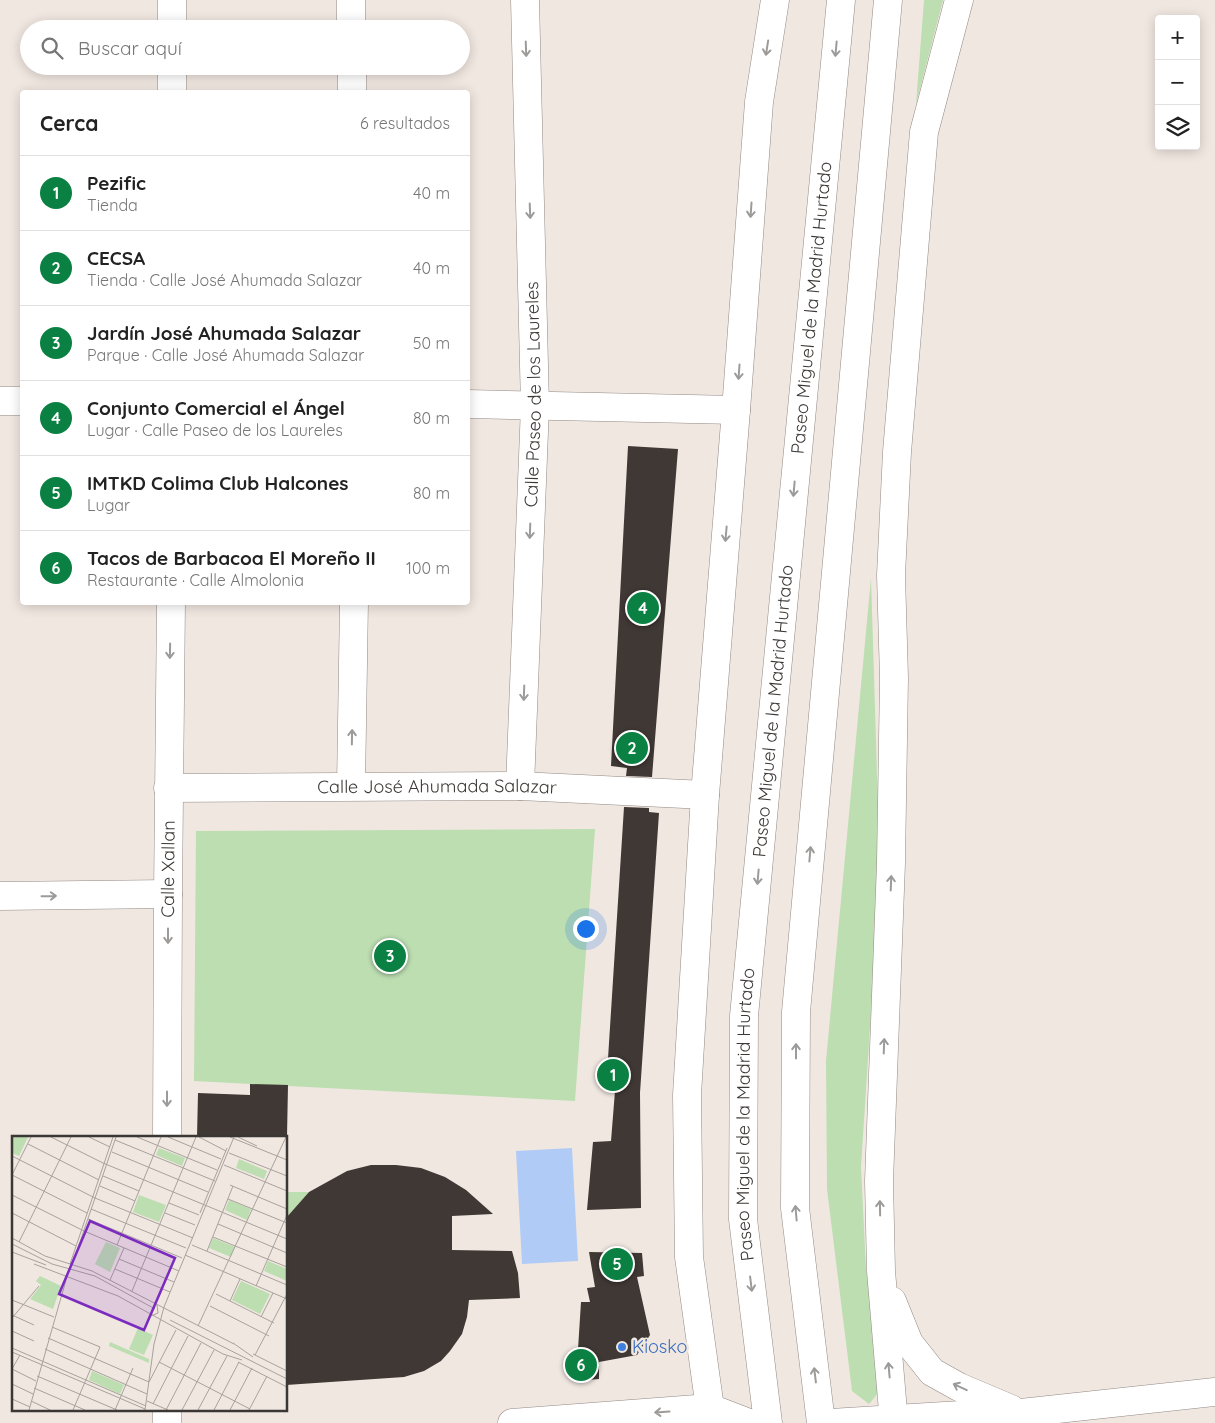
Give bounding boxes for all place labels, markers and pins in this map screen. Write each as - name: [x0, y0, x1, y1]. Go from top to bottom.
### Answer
- pin: 4: [627, 589, 659, 627]
- pin: 2: [616, 729, 648, 767]
- pin: 3: [374, 937, 406, 975]
- pin: 1: [597, 1056, 629, 1094]
- pin: 5: [601, 1245, 633, 1283]
- place label: Kiosko: [632, 1335, 687, 1358]
- marker: Kiosko: [616, 1341, 628, 1353]
- pin: 6: [565, 1346, 597, 1384]

